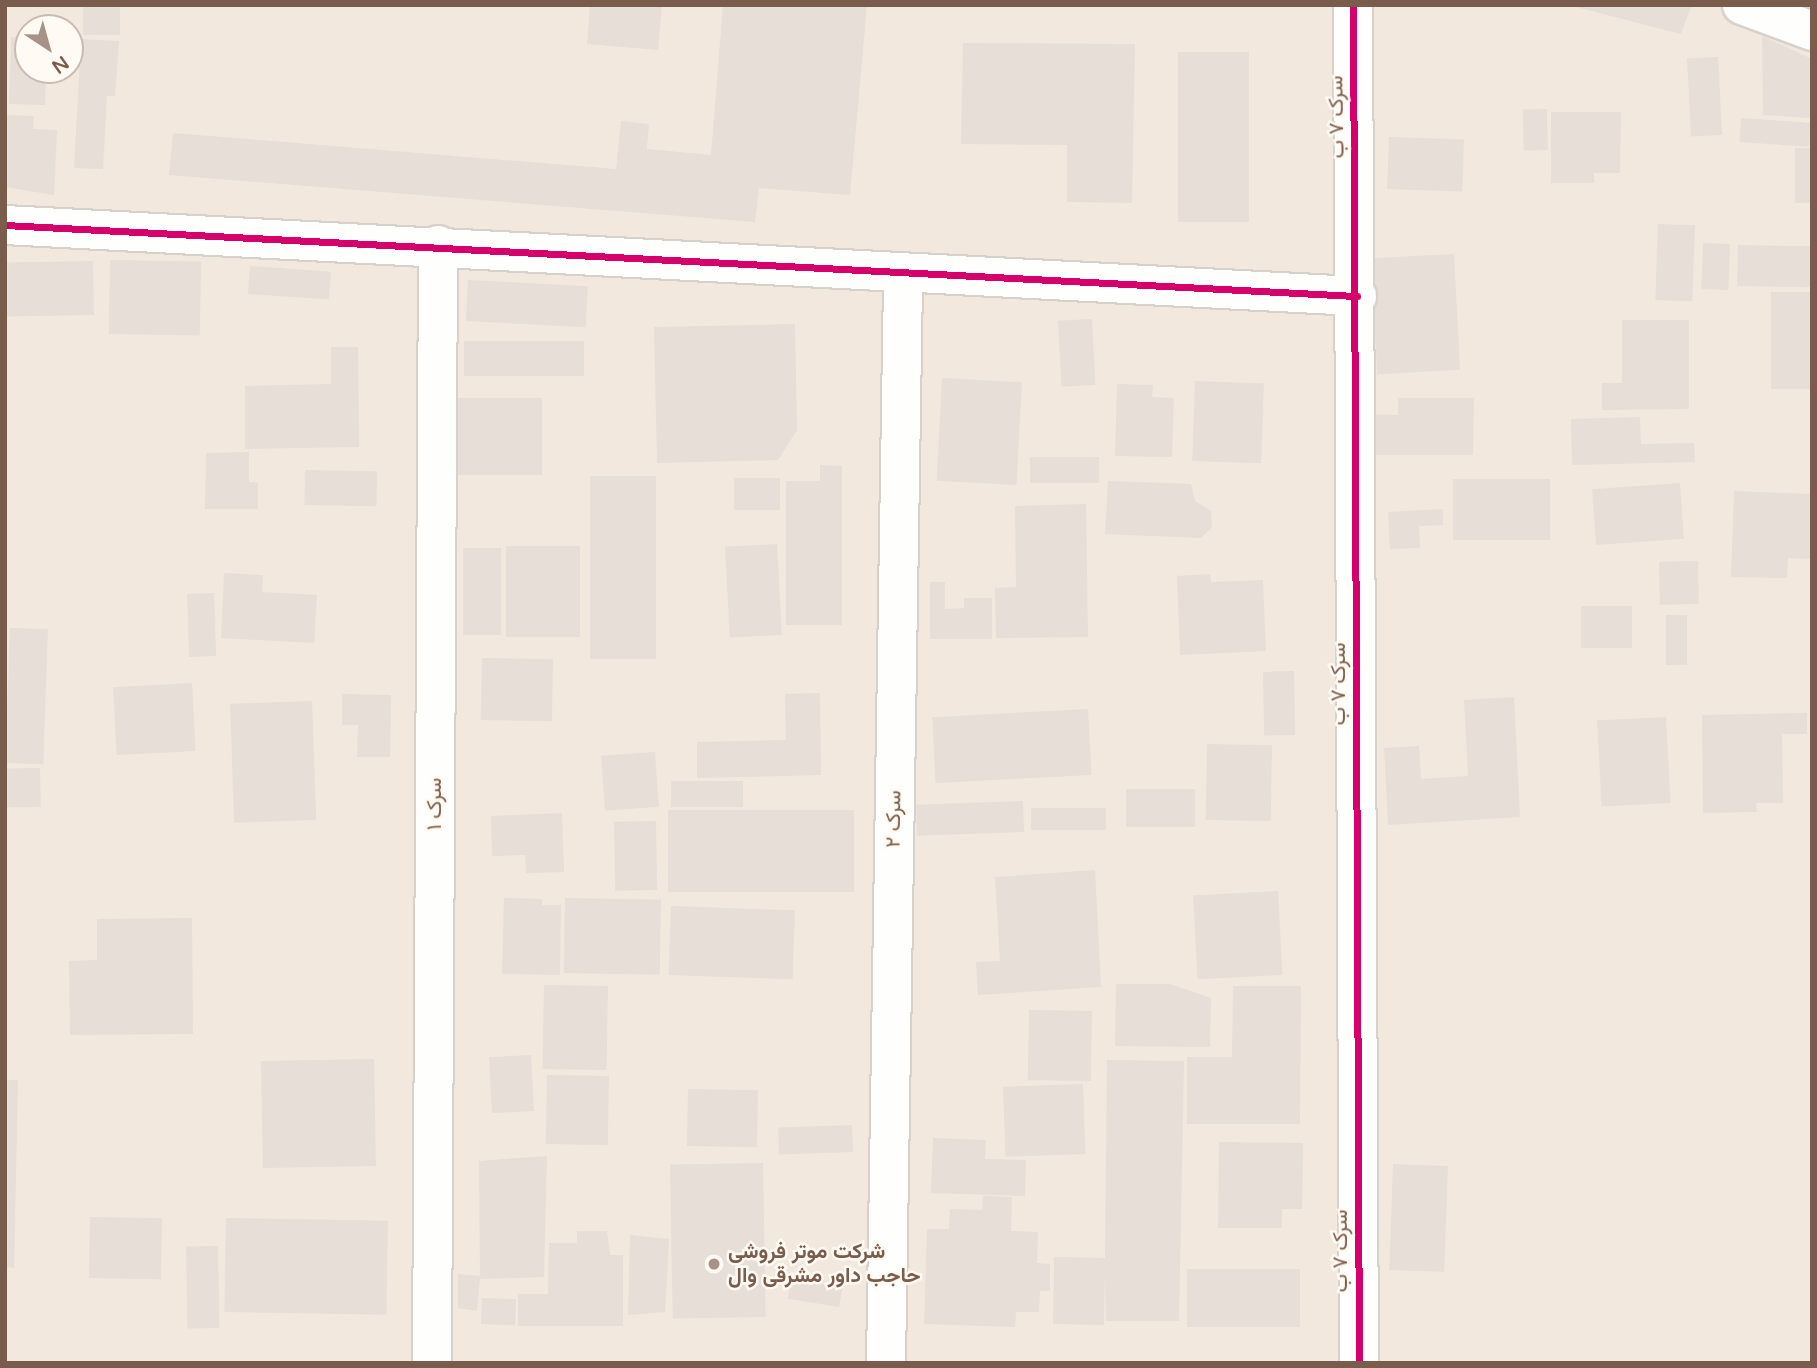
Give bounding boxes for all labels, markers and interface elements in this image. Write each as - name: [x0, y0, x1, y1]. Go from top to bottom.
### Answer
- north arrow: [14, 14, 84, 84]
- text: N: [48, 51, 73, 78]
- street label: سرک ۷ ب: [1324, 75, 1350, 159]
- street label: سرک ۷ ب: [1326, 643, 1352, 725]
- street label: سرک ۱: [422, 778, 448, 830]
- street label: سرک ۲: [881, 790, 907, 848]
- street label: سرک ۷ ب: [1328, 1210, 1354, 1292]
- place label: شرکت موتر فروشی حاجب داور مشرقی وال: [728, 1239, 920, 1289]
- marker: شرکت موتر فروشی حاجب داور مشرقی وال: [706, 1256, 722, 1272]

